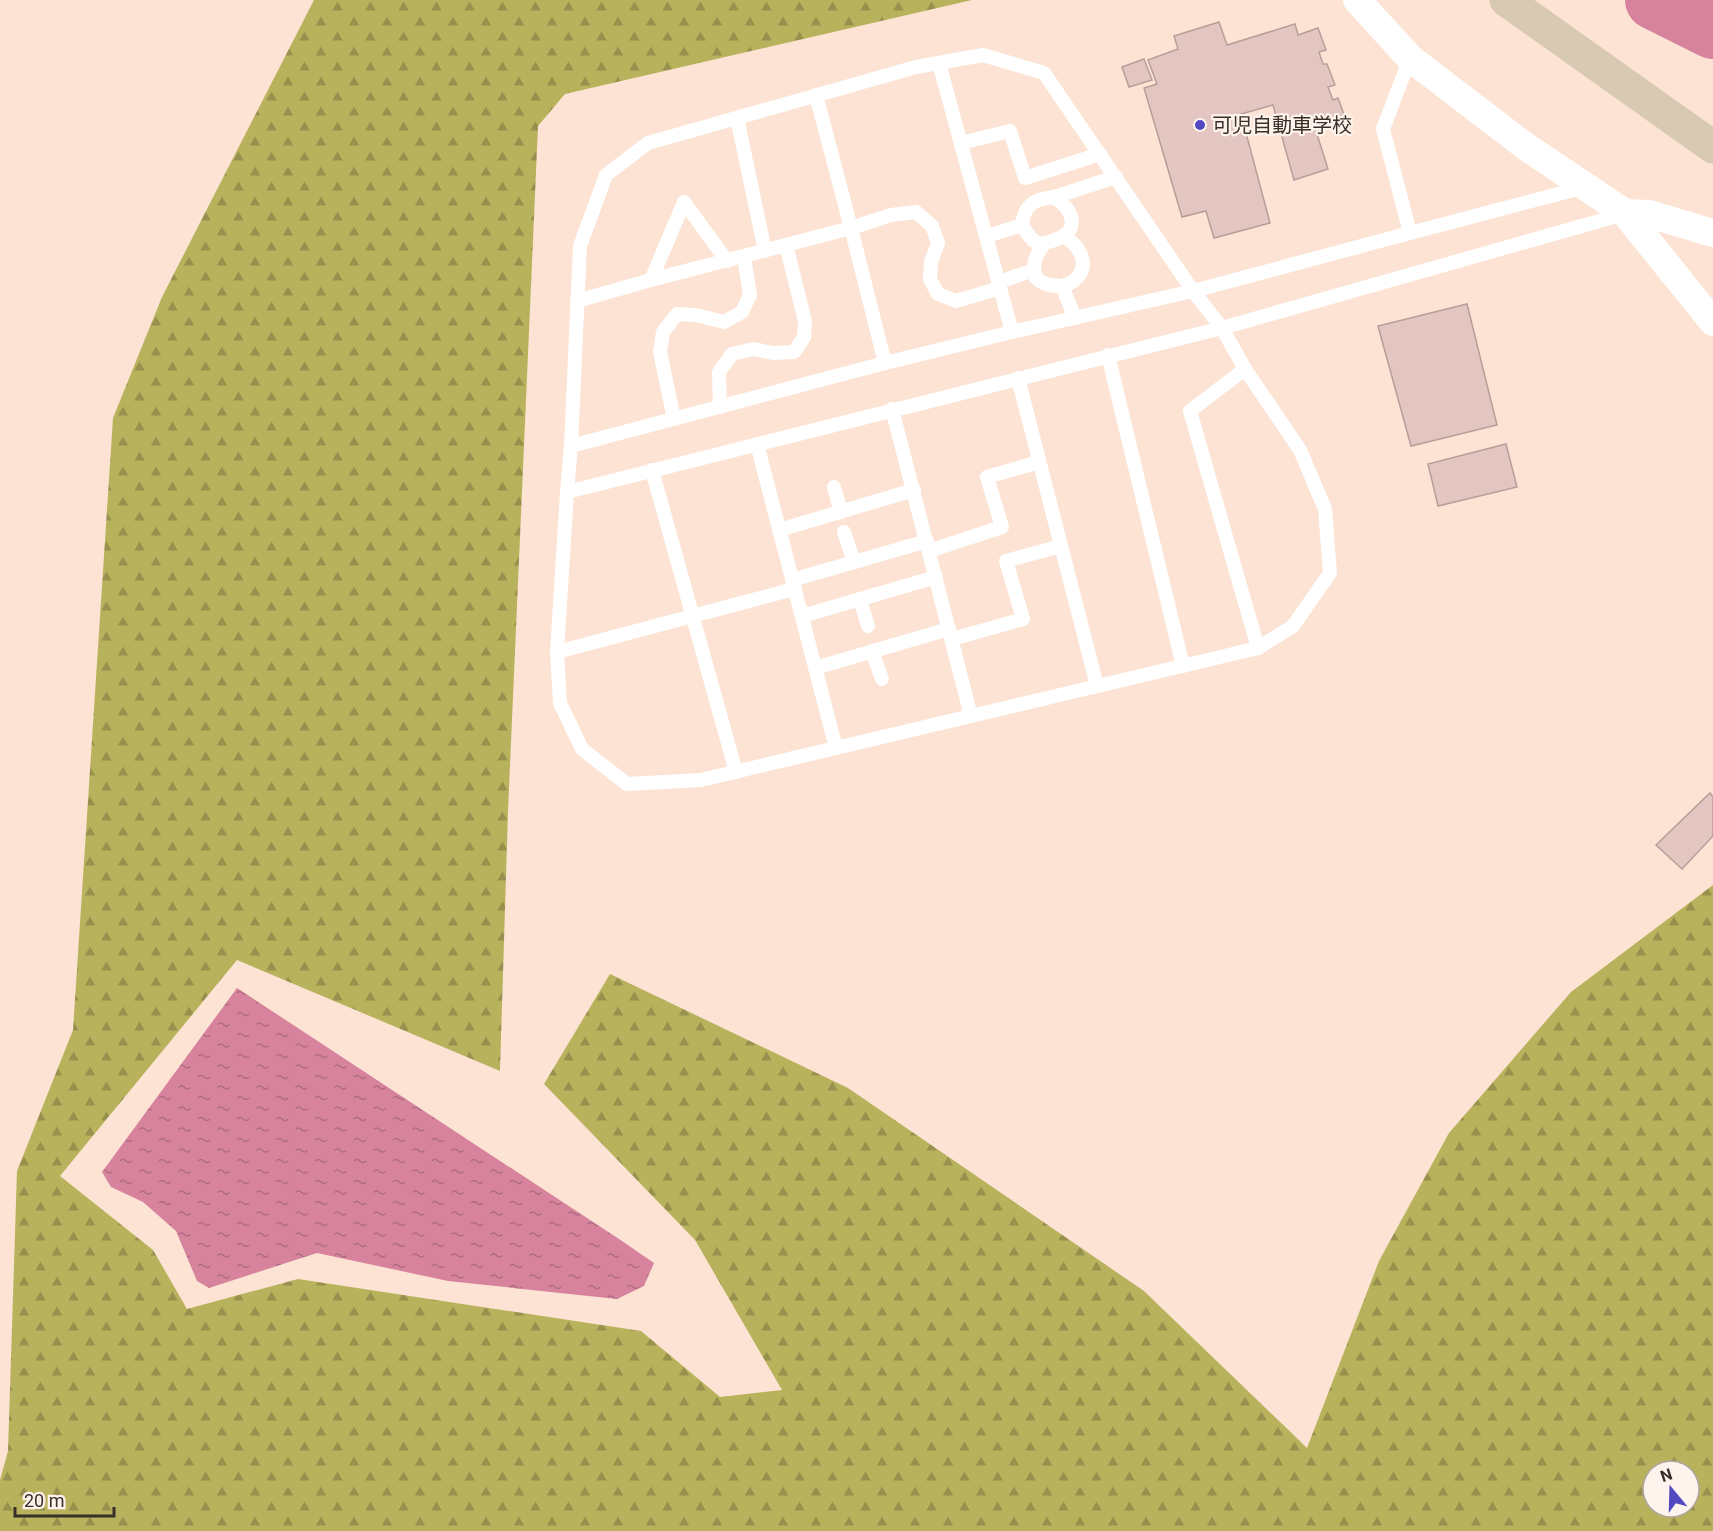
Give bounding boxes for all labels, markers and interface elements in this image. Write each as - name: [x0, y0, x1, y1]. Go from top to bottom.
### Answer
- place label: 可児自動車学校: [1212, 113, 1352, 137]
- marker: 可児自動車学校: [1193, 118, 1207, 132]
- north arrow: [1641, 1459, 1701, 1519]
- text: N: [1658, 1464, 1675, 1486]
- scale bar: [15, 1480, 114, 1518]
- text: 20 m: [24, 1490, 64, 1511]

